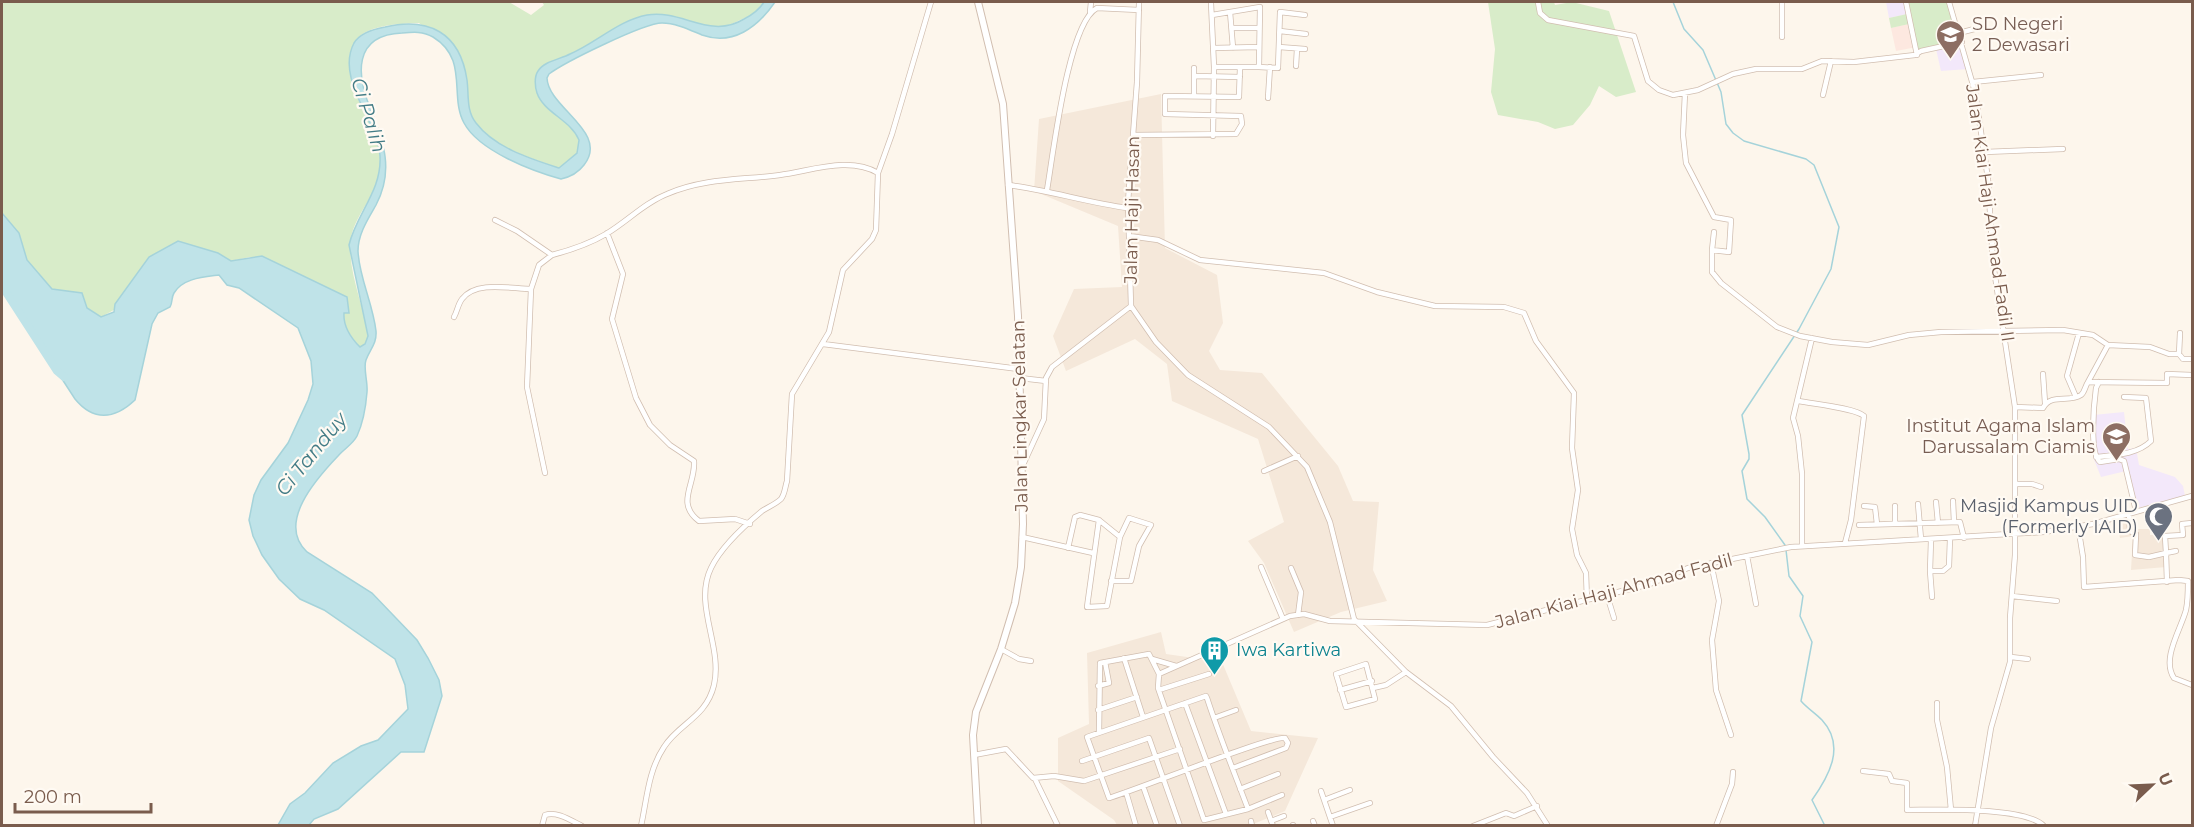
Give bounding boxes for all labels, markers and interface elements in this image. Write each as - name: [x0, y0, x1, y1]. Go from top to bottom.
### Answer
- place label: SD Negeri 2 Dewasari: [1972, 13, 2070, 56]
- school or university icon: SD Negeri 2 Dewasari: [1935, 18, 1967, 60]
- water label: Ci Palih: [346, 75, 392, 155]
- street label: Jalan Kiai Haji Ahmad Fadil II: [1961, 82, 2019, 343]
- street label: Jalan Haji Hasan: [1120, 136, 1144, 285]
- street label: Jalan Lingkar Selatan: [1007, 320, 1033, 513]
- water label: Ci Tanduy: [270, 407, 353, 500]
- place label: Institut Agama Islam Darussalam Ciamis: [1906, 415, 2095, 458]
- school or university icon: Institut Agama Islam Darussalam Ciamis: [2100, 420, 2132, 462]
- place label: Masjid Kampus UID (Formerly IAID): [1960, 495, 2138, 538]
- mosque icon: Masjid Kampus UID (Formerly IAID): [2143, 500, 2175, 542]
- street label: Jalan Kiai Haji Ahmad Fadil: [1492, 549, 1735, 634]
- building icon: Iwa Kartiwa: [1199, 634, 1231, 676]
- place label: Iwa Kartiwa: [1236, 639, 1341, 661]
- north arrow: [2122, 755, 2182, 815]
- text: U: [2154, 770, 2177, 789]
- scale bar: [15, 776, 152, 814]
- text: 200 m: [24, 786, 82, 808]

